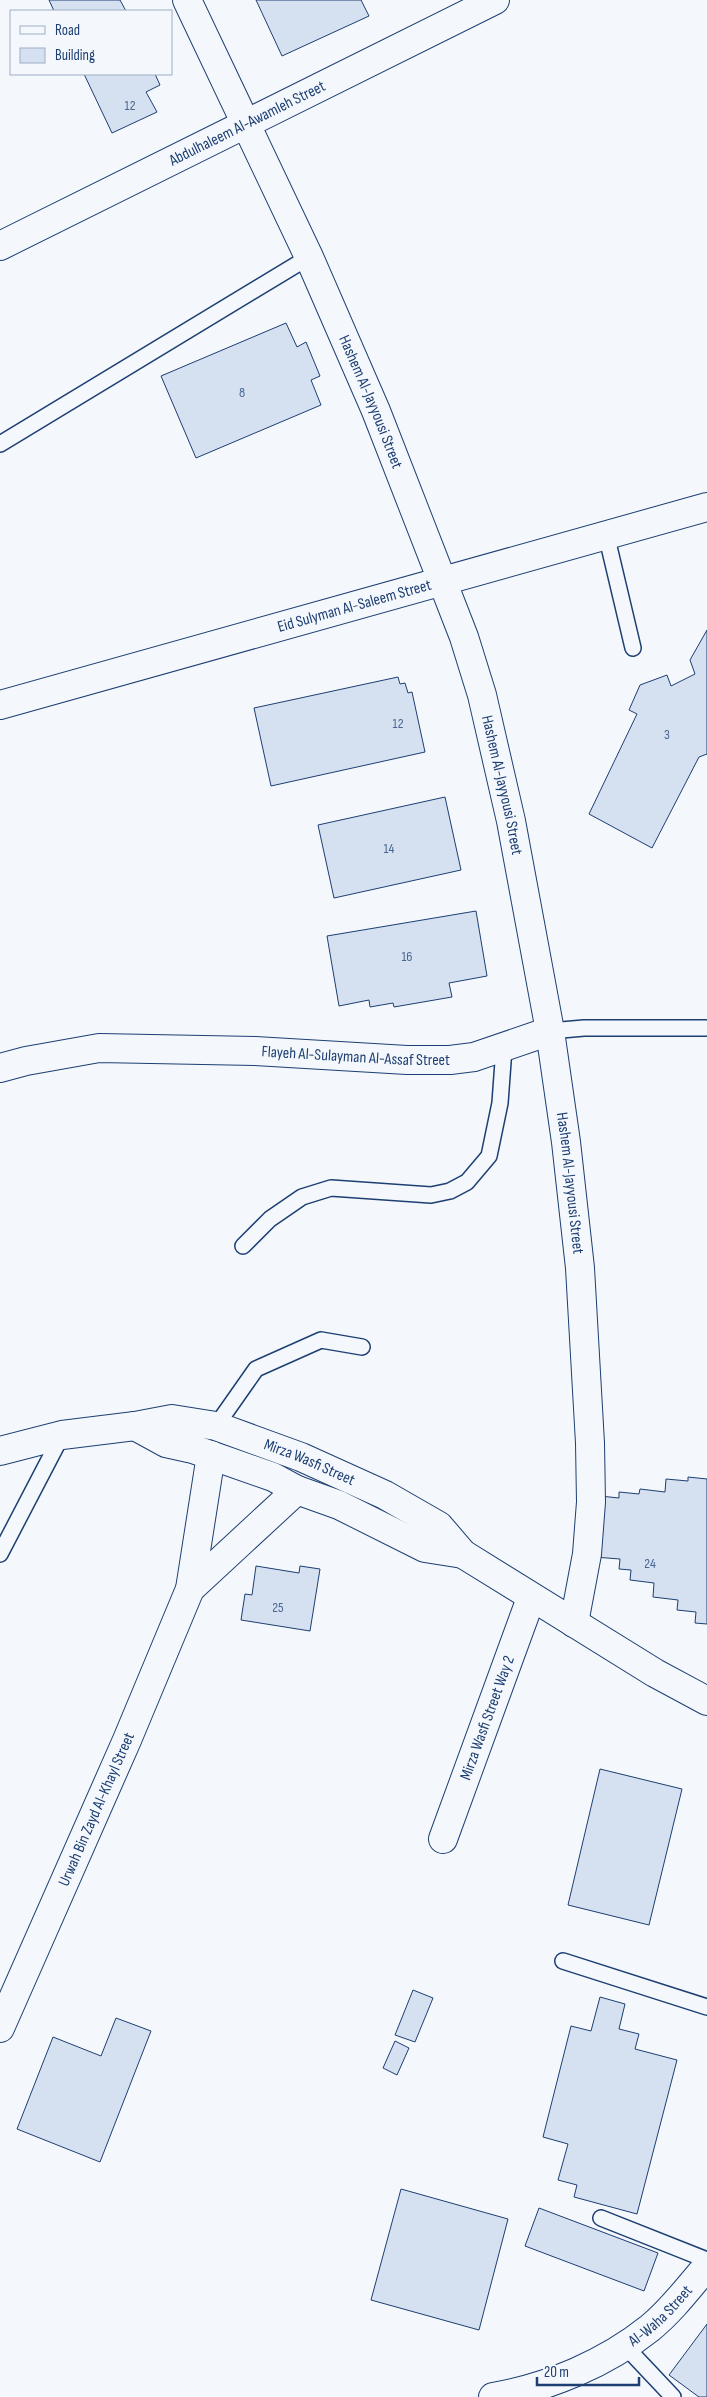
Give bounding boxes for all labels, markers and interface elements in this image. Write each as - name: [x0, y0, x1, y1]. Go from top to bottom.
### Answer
- legend: [10, 10, 172, 75]
- text: Road: [55, 21, 80, 40]
- text: Building: [55, 46, 95, 65]
- street label: Abdulhaleem Al-Awamleh Street: [165, 76, 328, 170]
- house number: 12: [125, 97, 136, 114]
- street label: Hashem Al-Jayyousi Street: [335, 332, 407, 471]
- house number: 8: [239, 384, 245, 401]
- street label: Eid Sulyman Al-Saleem Street: [275, 575, 433, 636]
- street label: Hashem Al-Jayyousi Street: [477, 713, 527, 856]
- house number: 12: [393, 715, 404, 732]
- house number: 3: [664, 726, 670, 743]
- house number: 14: [384, 840, 395, 857]
- house number: 16: [401, 948, 413, 965]
- street label: Flayeh Al-Sulayman Al-Assaf Street: [261, 1042, 450, 1070]
- street label: Hashem Al-Jayyousi Street: [552, 1111, 588, 1255]
- street label: Mirza Wasfi Street: [261, 1435, 358, 1490]
- house number: 24: [644, 1555, 656, 1572]
- house number: 25: [272, 1599, 284, 1616]
- street label: Mirza Wasfi Street Way 2: [456, 1653, 519, 1783]
- street label: Urwah Bin Zayd Al-Khayl Street: [54, 1730, 139, 1889]
- street label: Al-Waha Street: [624, 2281, 696, 2351]
- scale bar: [537, 2354, 640, 2386]
- text: 20 m: [544, 2363, 569, 2382]

